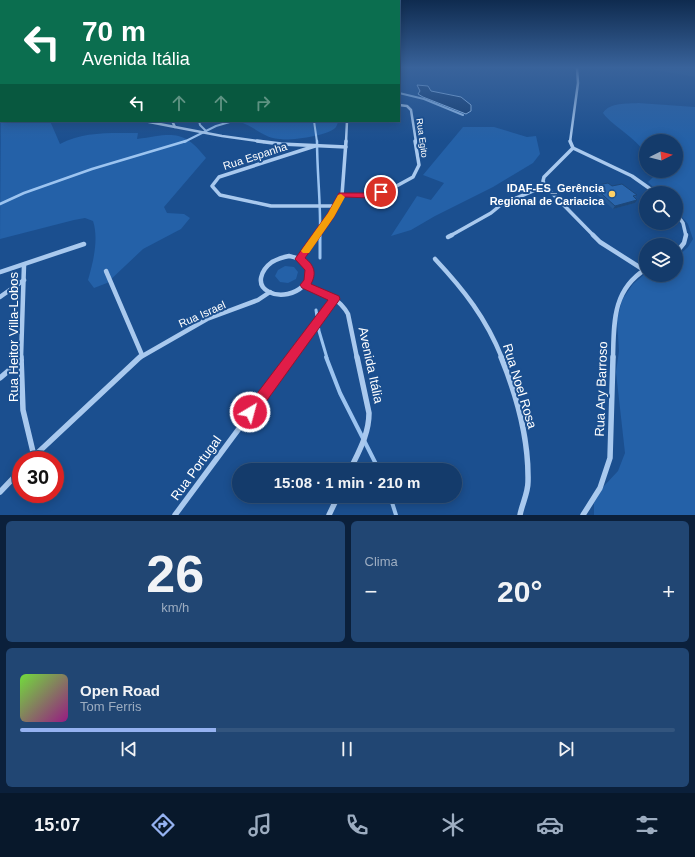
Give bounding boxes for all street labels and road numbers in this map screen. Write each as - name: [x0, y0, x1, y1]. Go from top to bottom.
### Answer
- street label: Rua Egito: [414, 118, 430, 158]
- street label: Rua Espanha: [221, 140, 289, 172]
- street label: Rua Heitor Villa-Lobos: [6, 272, 21, 402]
- street label: Rua Israel: [177, 298, 227, 330]
- street label: Avenida Itália: [356, 325, 387, 405]
- street label: Rua Ary Barroso: [592, 341, 610, 437]
- street label: Rua Noel Rosa: [500, 342, 540, 431]
- street label: Rua Portugal: [168, 433, 224, 503]

